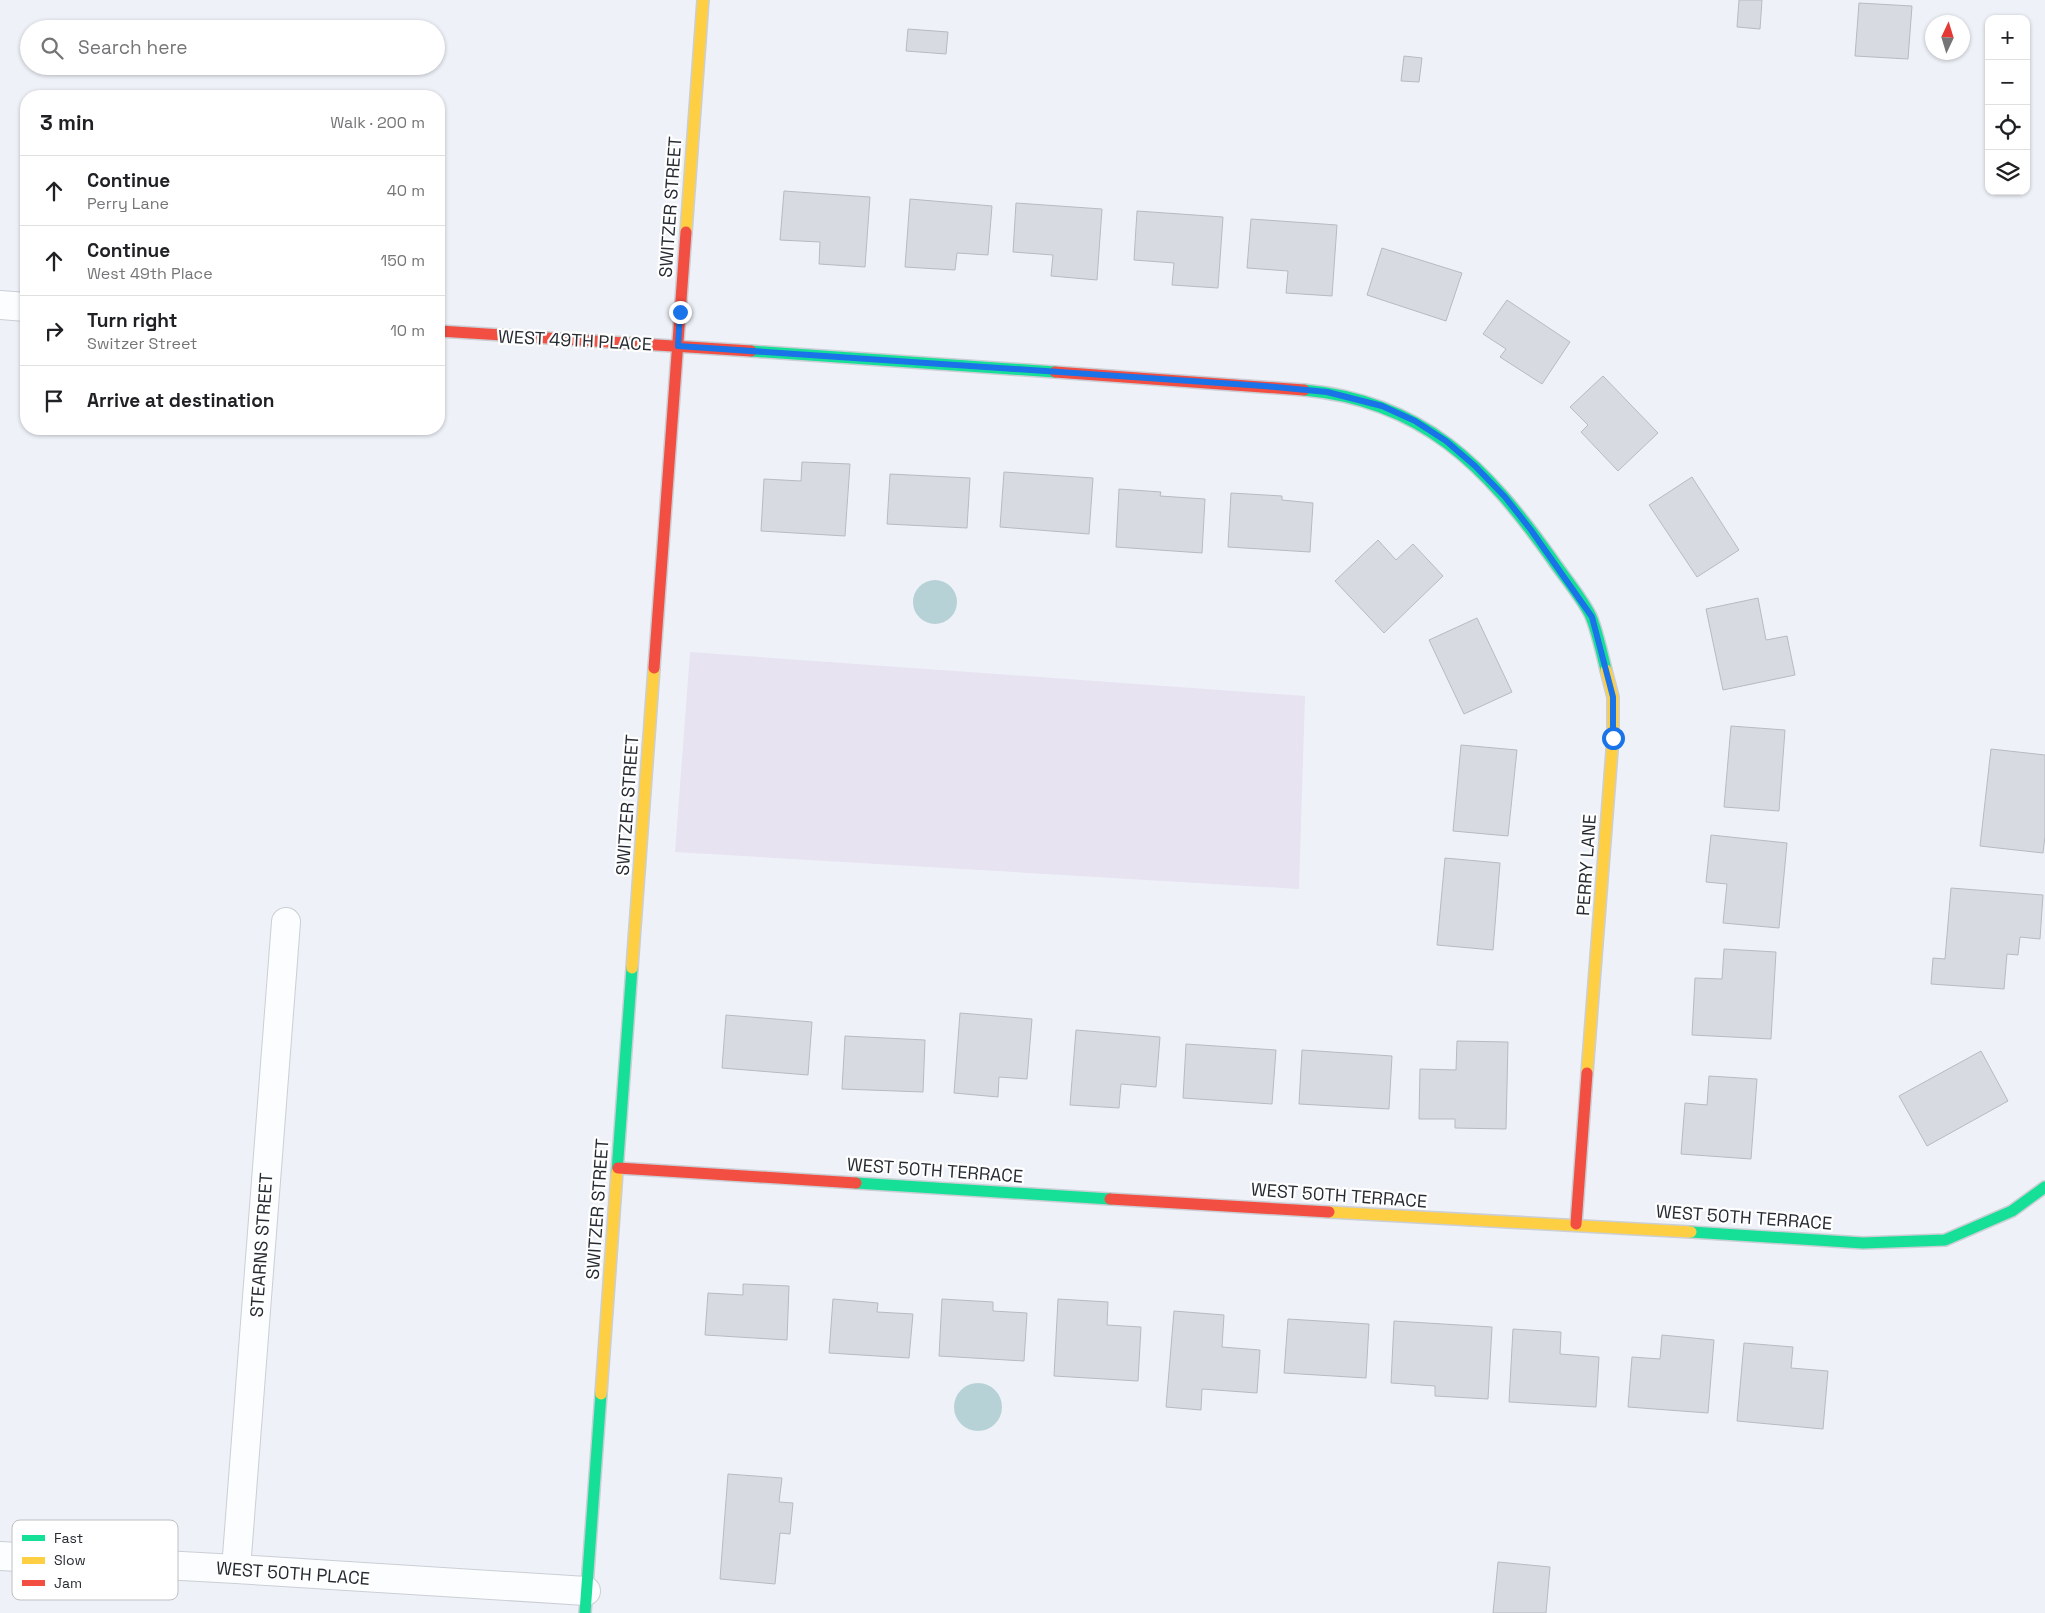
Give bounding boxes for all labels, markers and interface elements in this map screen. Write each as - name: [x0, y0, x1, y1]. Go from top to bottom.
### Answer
- north arrow: [1925, 15, 1970, 60]
- map controls: [1985, 15, 2030, 195]
- button: +: [1985, 15, 2030, 60]
- search box: [20, 20, 445, 75]
- icon: search: [38, 34, 66, 62]
- text: Search here: [78, 35, 188, 60]
- button: −: [1985, 60, 2030, 105]
- button: locate: [1985, 105, 2030, 150]
- text: 3 min: [40, 109, 95, 136]
- text: Walk · 200 m: [330, 112, 425, 133]
- street label: SWITZER STREET: [654, 135, 686, 278]
- button: layers: [1985, 150, 2030, 195]
- text: Continue: [87, 168, 170, 193]
- icon: ahead: [40, 177, 68, 205]
- text: 40 m: [387, 180, 425, 201]
- text: Perry Lane: [87, 193, 169, 214]
- text: Continue: [87, 238, 170, 263]
- icon: ahead: [40, 247, 68, 275]
- text: 150 m: [381, 250, 425, 271]
- text: West 49th Place: [87, 263, 213, 284]
- route end: [669, 301, 692, 324]
- text: Turn right: [87, 308, 177, 333]
- icon: right: [40, 317, 68, 345]
- text: 10 m: [390, 320, 425, 341]
- street label: WEST 49TH PLACE: [498, 324, 652, 356]
- text: Switzer Street: [87, 333, 197, 354]
- icon: arrive: [40, 387, 68, 415]
- text: Arrive at destination: [87, 388, 275, 413]
- route start: [1602, 727, 1625, 750]
- street label: SWITZER STREET: [611, 733, 643, 876]
- street label: PERRY LANE: [1571, 813, 1601, 917]
- street label: SWITZER STREET: [581, 1137, 613, 1280]
- street label: WEST 50TH TERRACE: [846, 1152, 1024, 1188]
- street label: STEARNS STREET: [244, 1172, 278, 1318]
- street label: WEST 50TH TERRACE: [1250, 1177, 1428, 1213]
- street label: WEST 50TH TERRACE: [1655, 1199, 1833, 1235]
- legend: [12, 1520, 178, 1600]
- text: Fast: [54, 1529, 83, 1547]
- text: Slow: [54, 1551, 86, 1569]
- street label: WEST 50TH PLACE: [215, 1556, 371, 1590]
- text: Jam: [54, 1574, 82, 1592]

